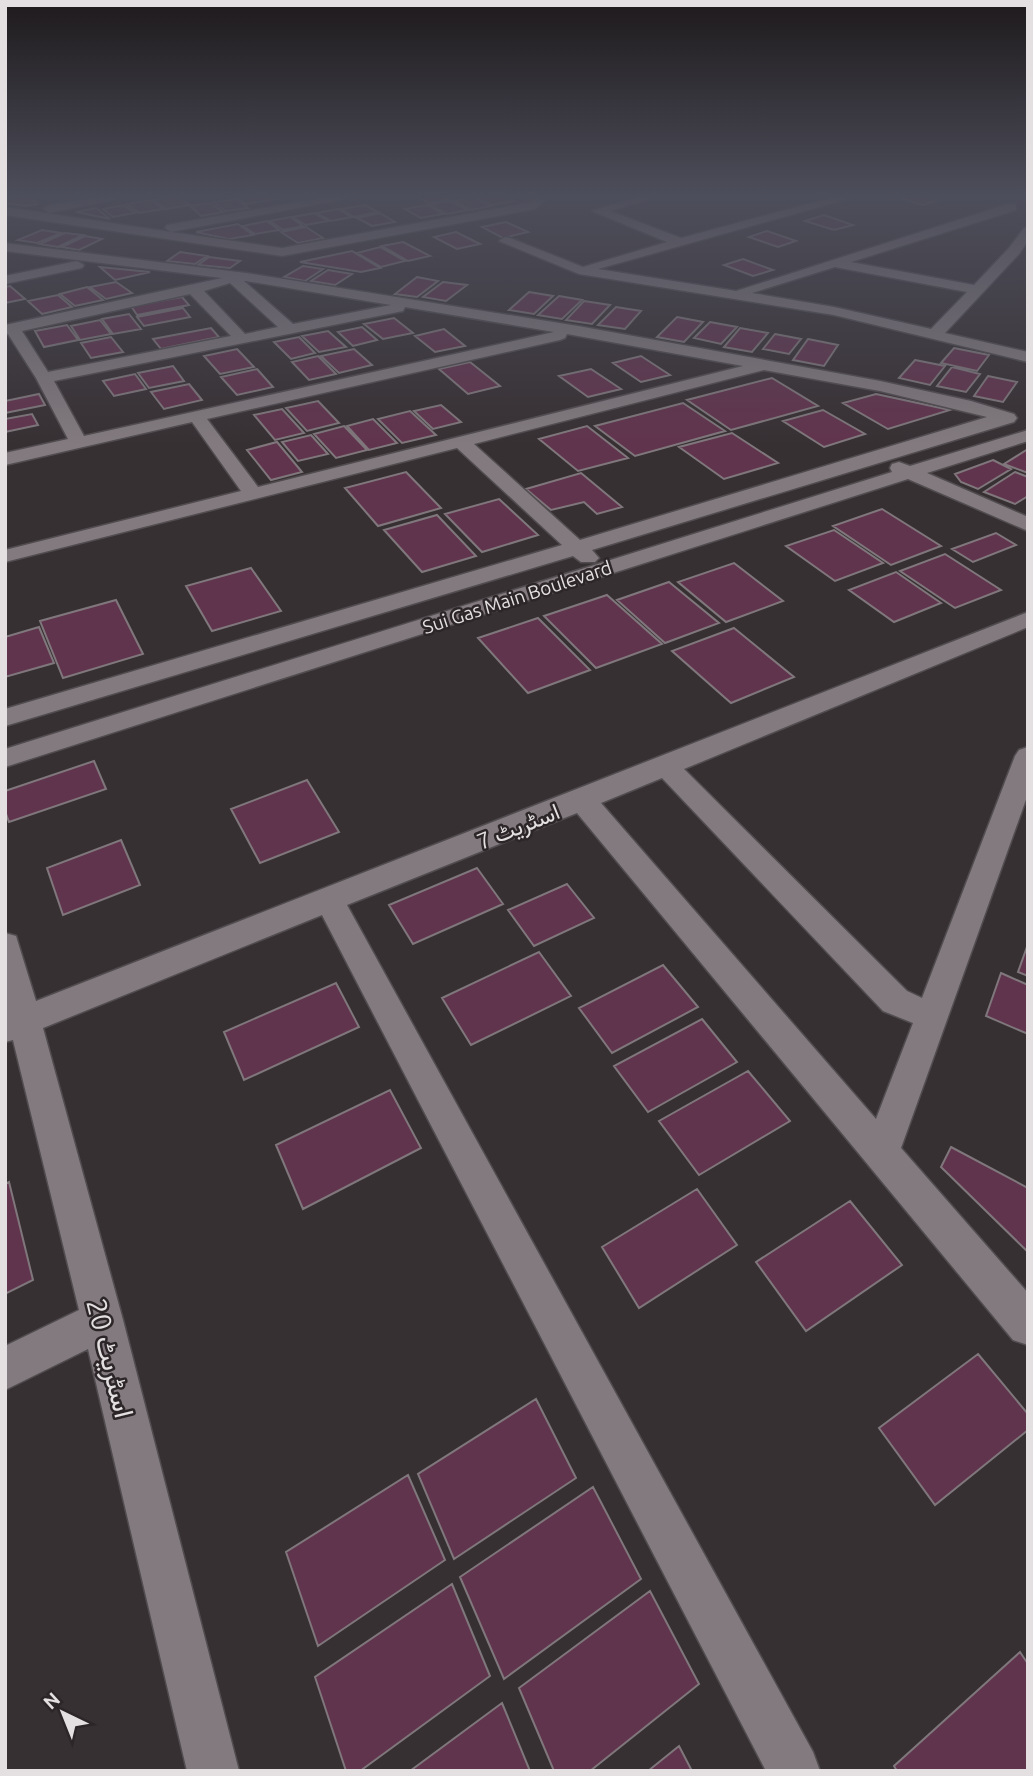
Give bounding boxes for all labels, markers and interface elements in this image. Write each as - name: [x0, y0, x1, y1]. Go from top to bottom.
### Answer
- street label: Sui Gas Main Boulevard: [420, 556, 614, 638]
- street label: اسٹریٹ 7: [473, 798, 564, 857]
- street label: اسٹریٹ 20: [78, 1295, 141, 1421]
- north arrow: [28, 1678, 98, 1748]
- text: N: [39, 1688, 64, 1713]

